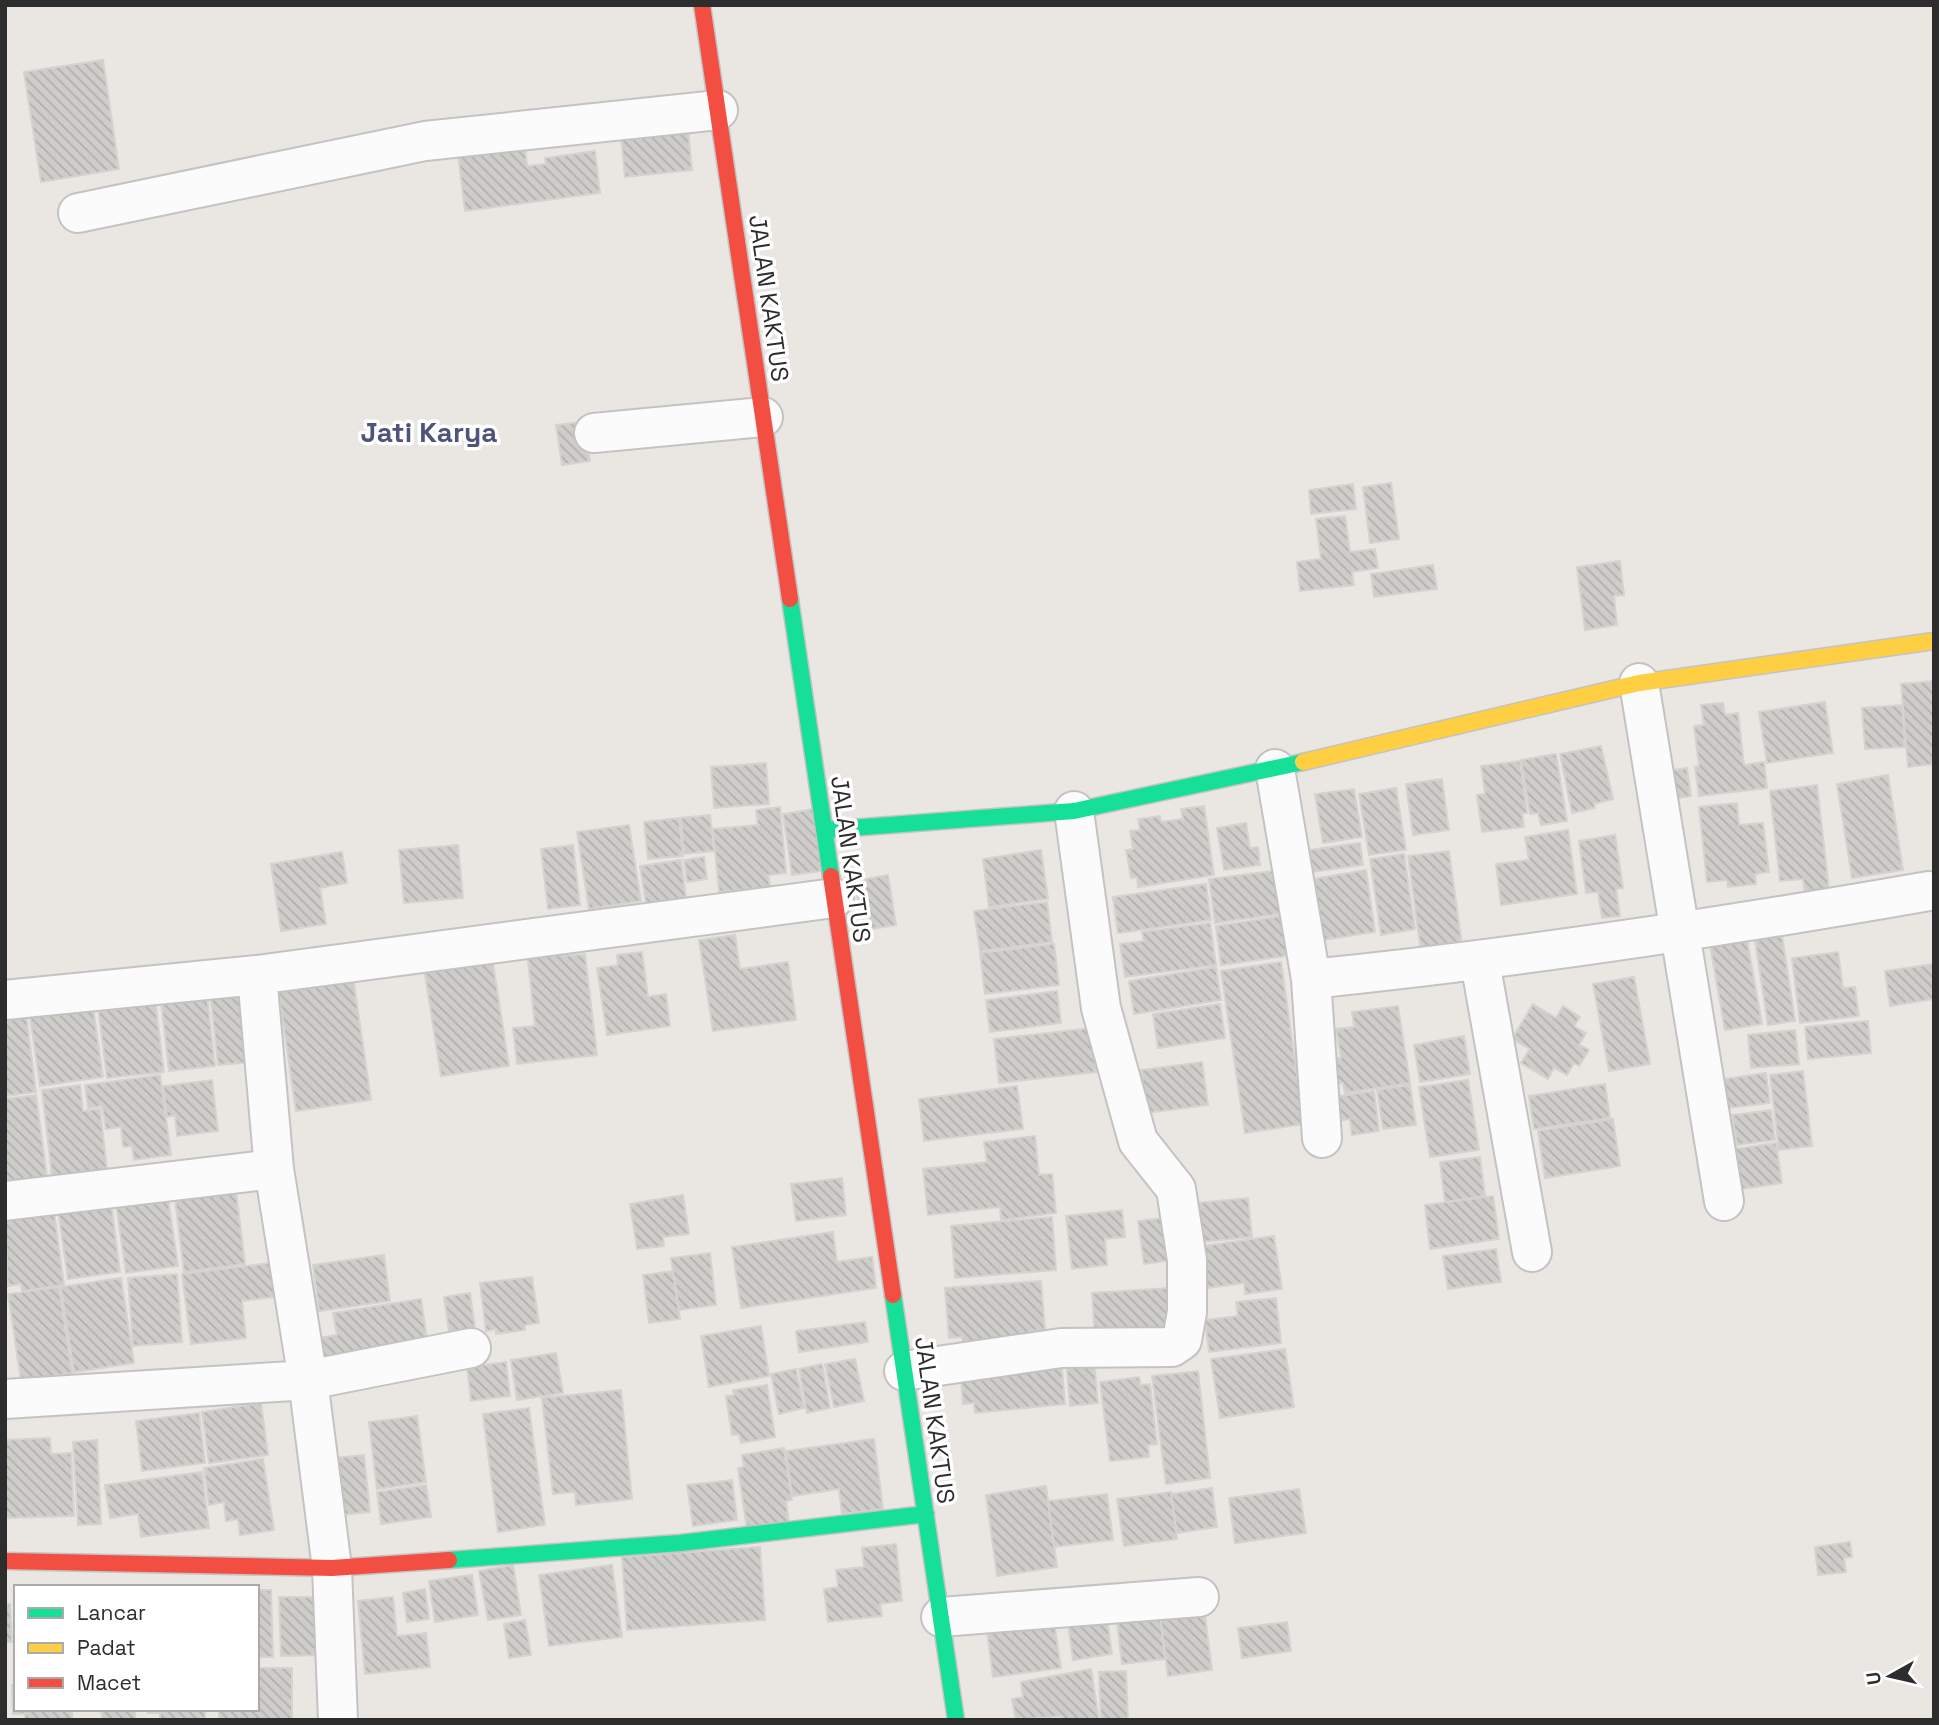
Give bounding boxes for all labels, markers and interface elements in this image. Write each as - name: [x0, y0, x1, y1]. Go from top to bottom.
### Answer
- street label: JALAN KAKTUS: [742, 213, 796, 383]
- district label: Jati Karya: [361, 414, 497, 450]
- street label: JALAN KAKTUS: [824, 774, 878, 944]
- street label: JALAN KAKTUS: [908, 1335, 962, 1505]
- legend: [14, 1585, 259, 1711]
- text: Lancar: [77, 1599, 146, 1626]
- text: Padat: [77, 1634, 136, 1661]
- north arrow: [1855, 1641, 1925, 1711]
- text: Macet: [77, 1669, 141, 1696]
- text: U: [1860, 1670, 1887, 1686]

